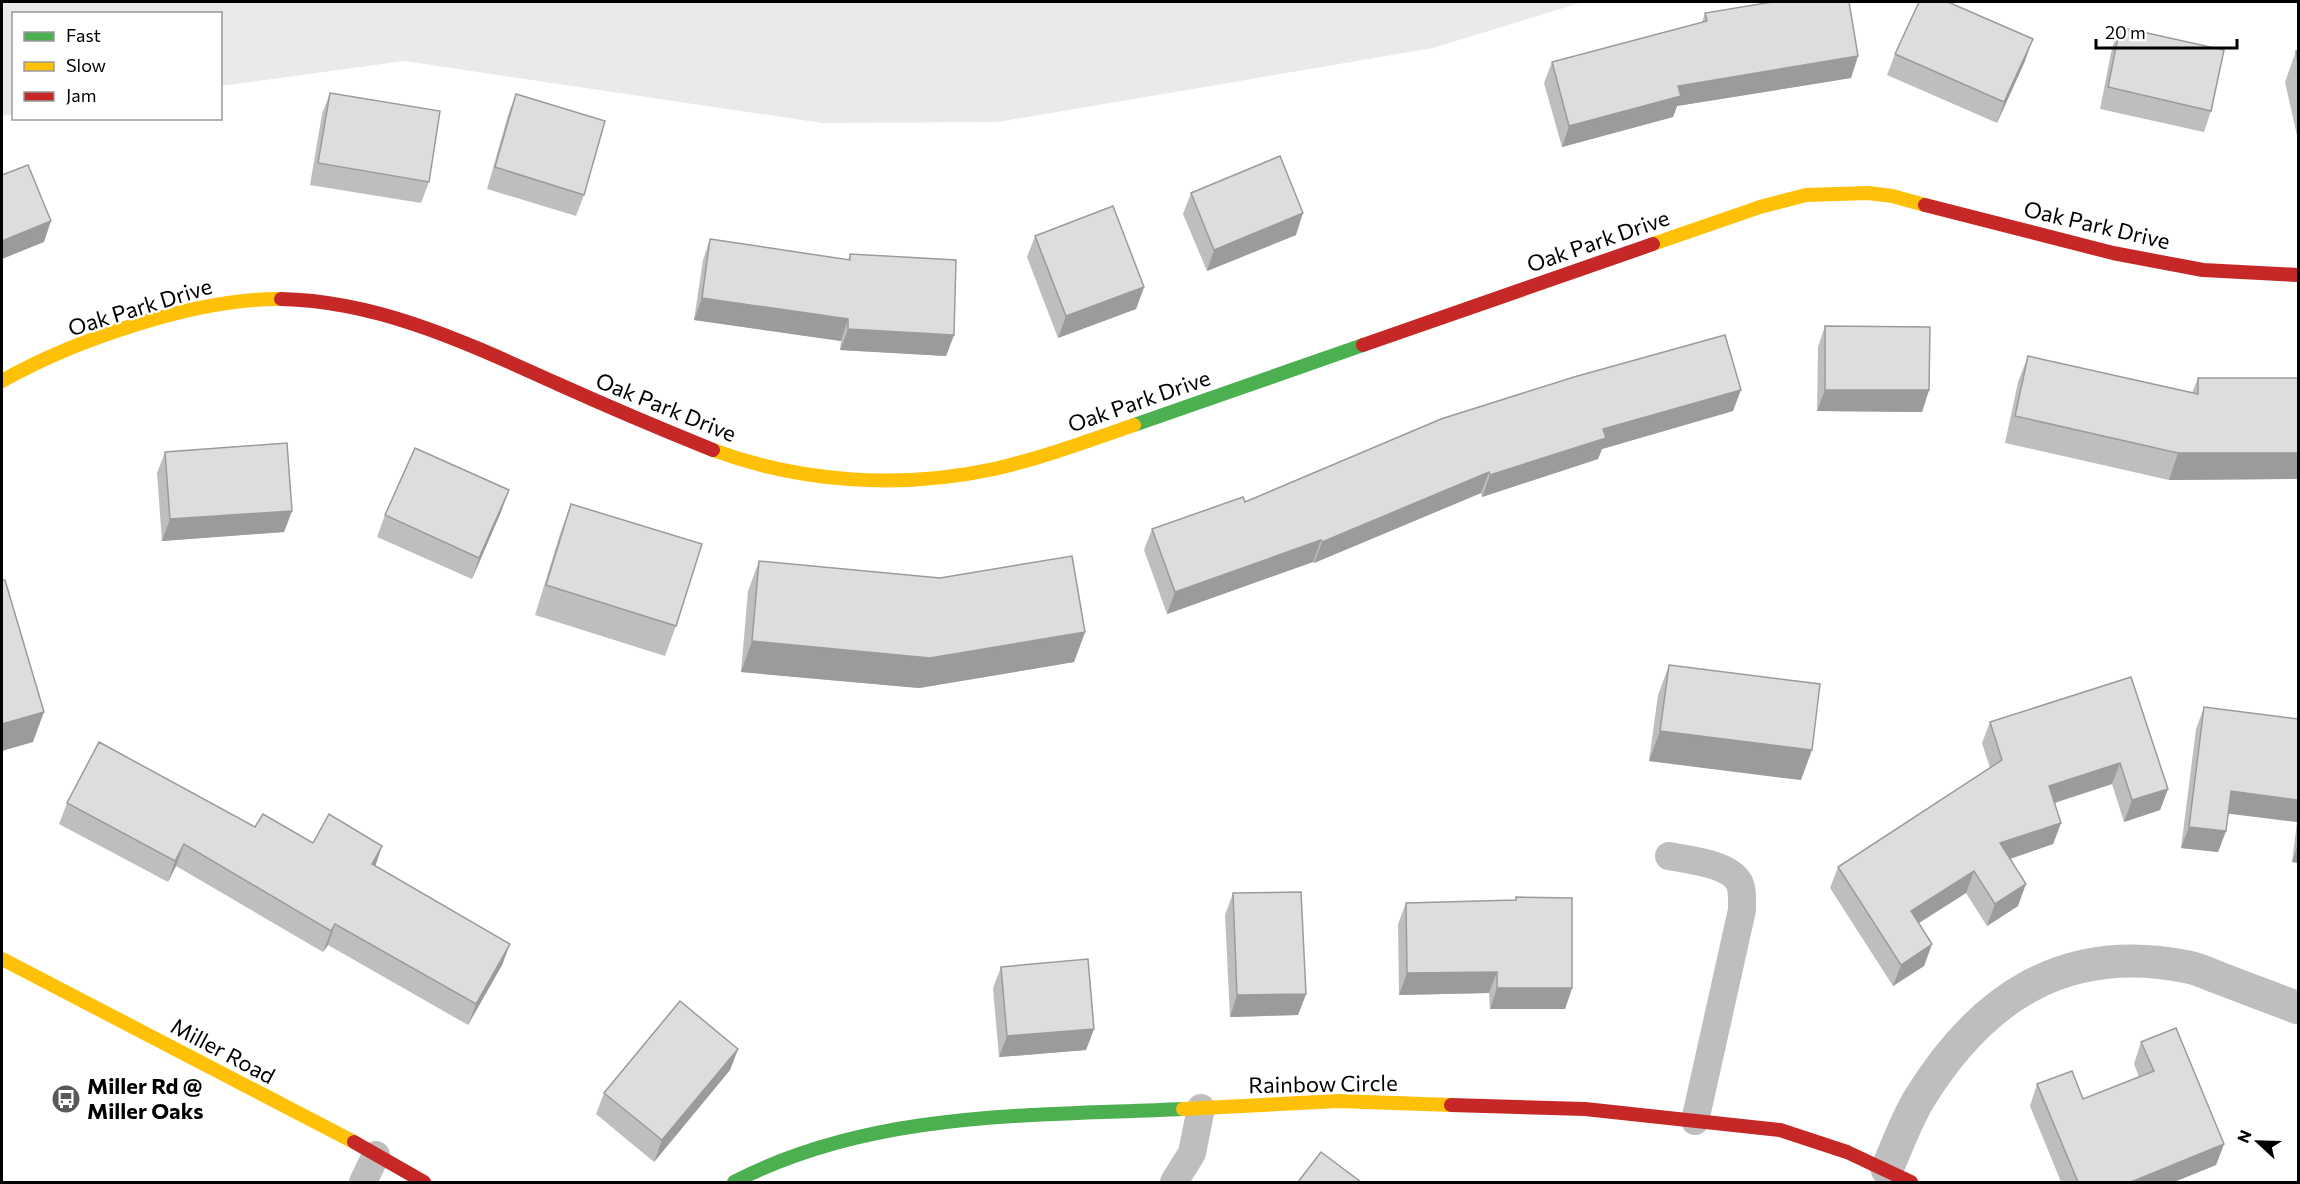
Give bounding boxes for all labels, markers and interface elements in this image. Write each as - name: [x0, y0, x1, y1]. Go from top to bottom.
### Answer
- legend: [12, 12, 222, 120]
- scale bar: [2096, 12, 2237, 50]
- text: 20 m: [2105, 21, 2146, 43]
- text: Fast: [66, 24, 101, 46]
- text: Slow: [66, 54, 106, 76]
- text: Jam: [66, 84, 96, 106]
- street label: Oak Park Drive: [2021, 195, 2173, 254]
- street label: Oak Park Drive: [1523, 204, 1673, 278]
- street label: Oak Park Drive: [65, 272, 215, 341]
- street label: Oak Park Drive: [1064, 364, 1214, 438]
- street label: Oak Park Drive: [592, 366, 740, 447]
- street label: Miller Road: [167, 1012, 280, 1089]
- street label: Rainbow Circle: [1248, 1069, 1398, 1098]
- place label: Miller Rd @ Miller Oaks: [87, 1072, 204, 1124]
- bus stop icon: Miller Rd @ Miller Oaks: [50, 1083, 82, 1115]
- north arrow: [2228, 1112, 2288, 1172]
- text: N: [2233, 1127, 2255, 1145]

